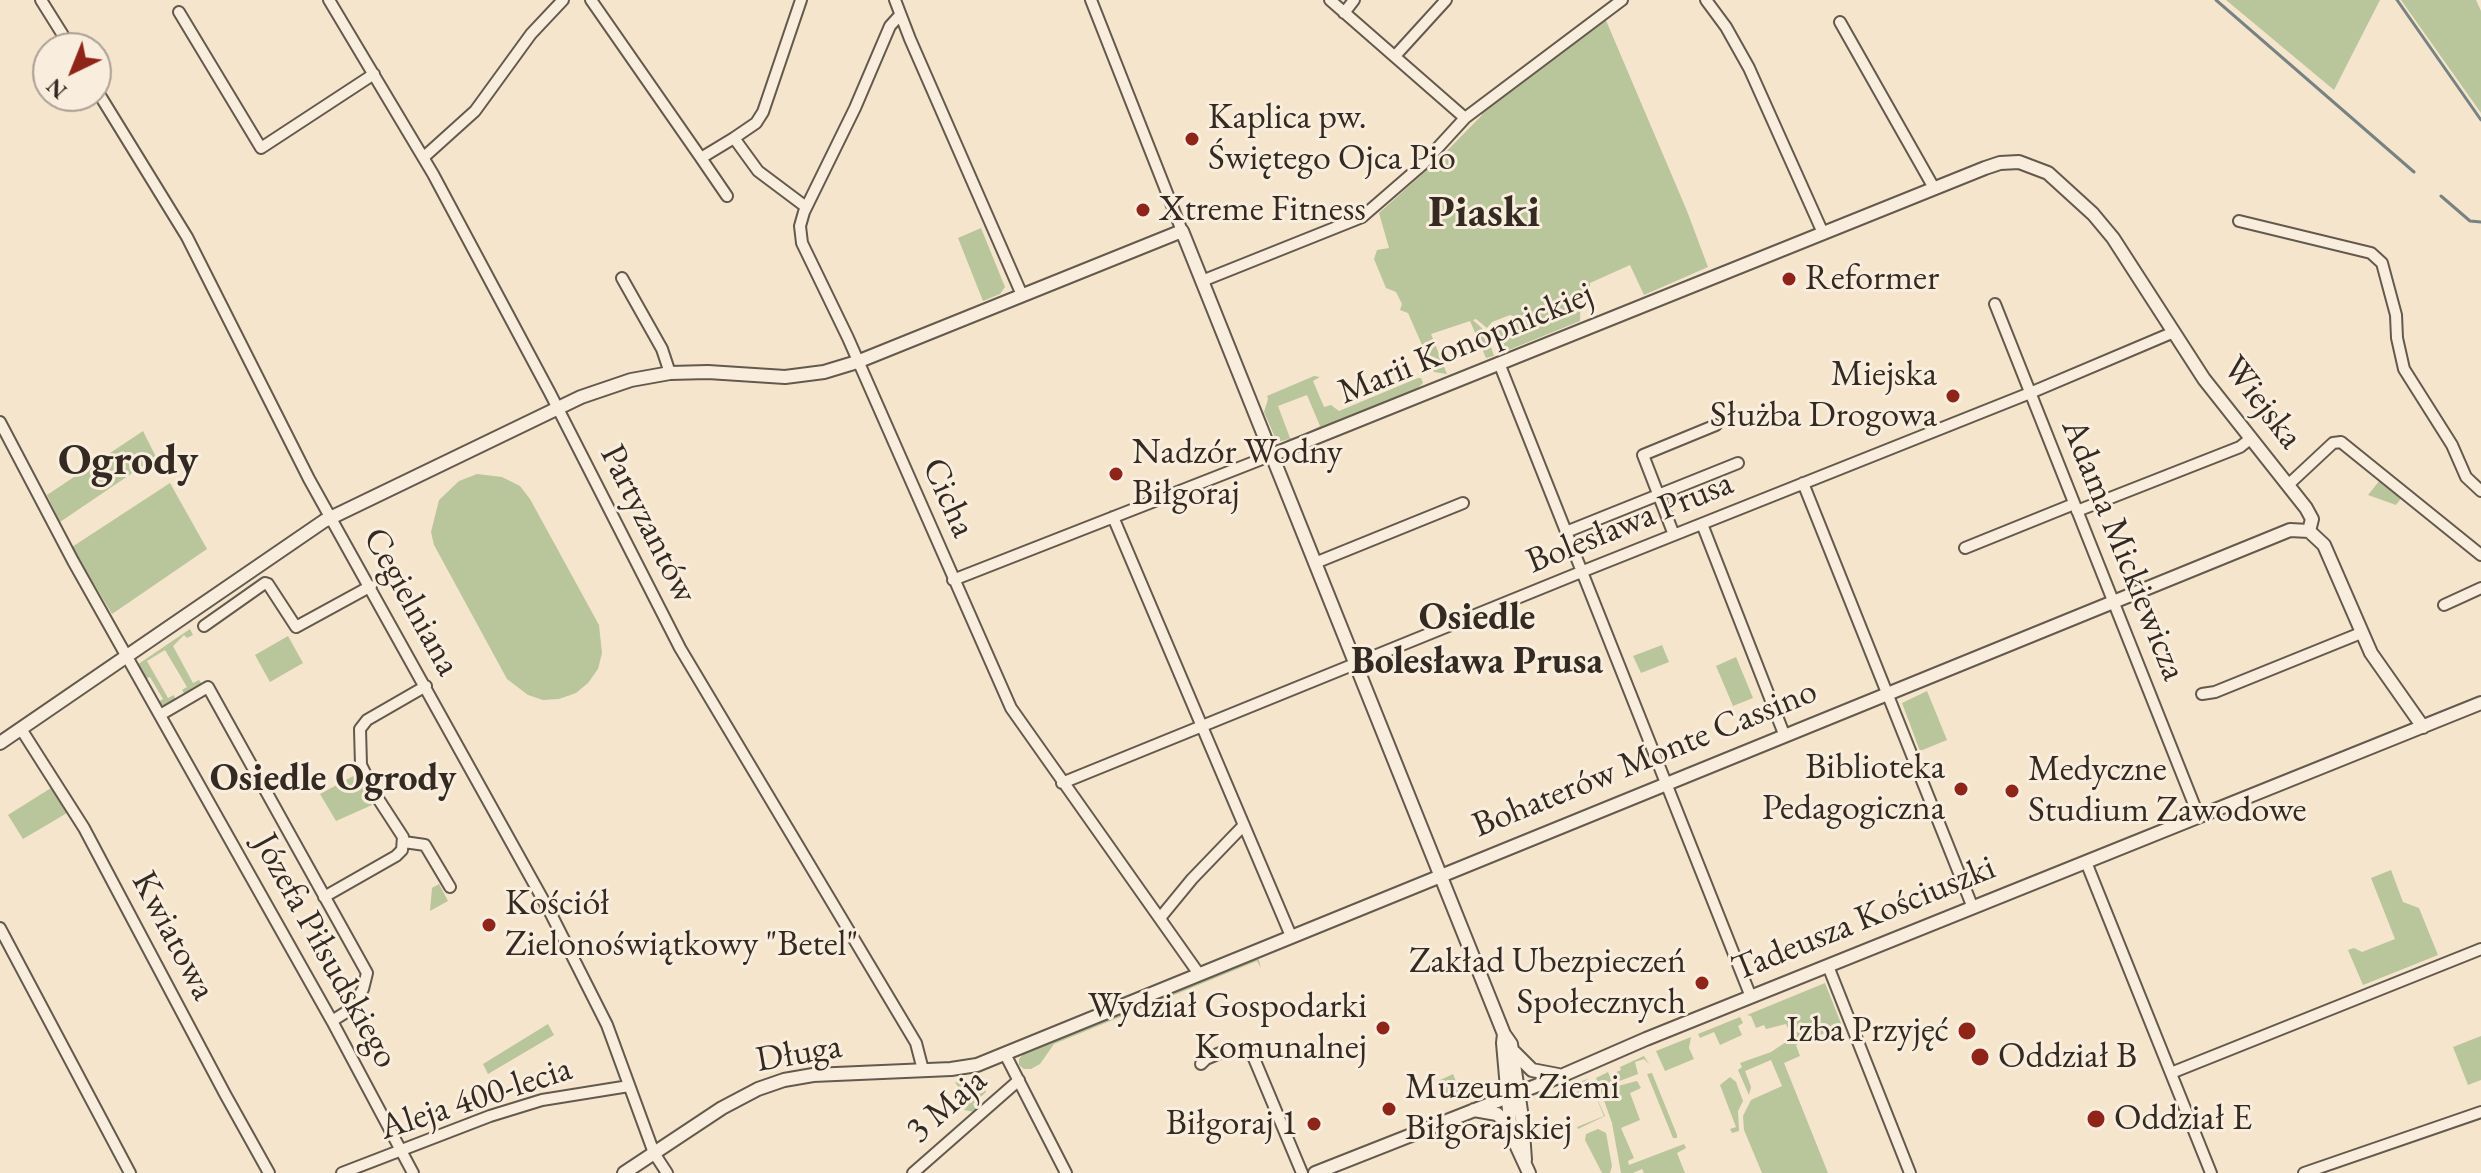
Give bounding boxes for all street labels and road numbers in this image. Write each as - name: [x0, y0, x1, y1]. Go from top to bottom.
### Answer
- street label: Marii Konopnickiej: [1332, 273, 1600, 415]
- street label: Wiejska: [2212, 348, 2312, 458]
- street label: Adama Mickiewicza: [2051, 413, 2195, 687]
- street label: Partyzantów: [590, 438, 706, 610]
- street label: Cicha: [912, 452, 984, 544]
- street label: Bolesława Prusa: [1520, 462, 1740, 584]
- street label: Cegielniana: [353, 521, 469, 683]
- street label: Bohaterów Monte Cassino: [1466, 670, 1824, 848]
- street label: Józefa Piłsudskiego: [243, 826, 407, 1076]
- street label: Tadeusza Kościuszki: [1726, 847, 2002, 991]
- street label: Kwiatowa: [121, 864, 225, 1008]
- street label: Długa: [753, 1025, 845, 1083]
- street label: Aleja 400-lecia: [375, 1048, 577, 1150]
- street label: 3 Maja: [898, 1059, 996, 1153]

